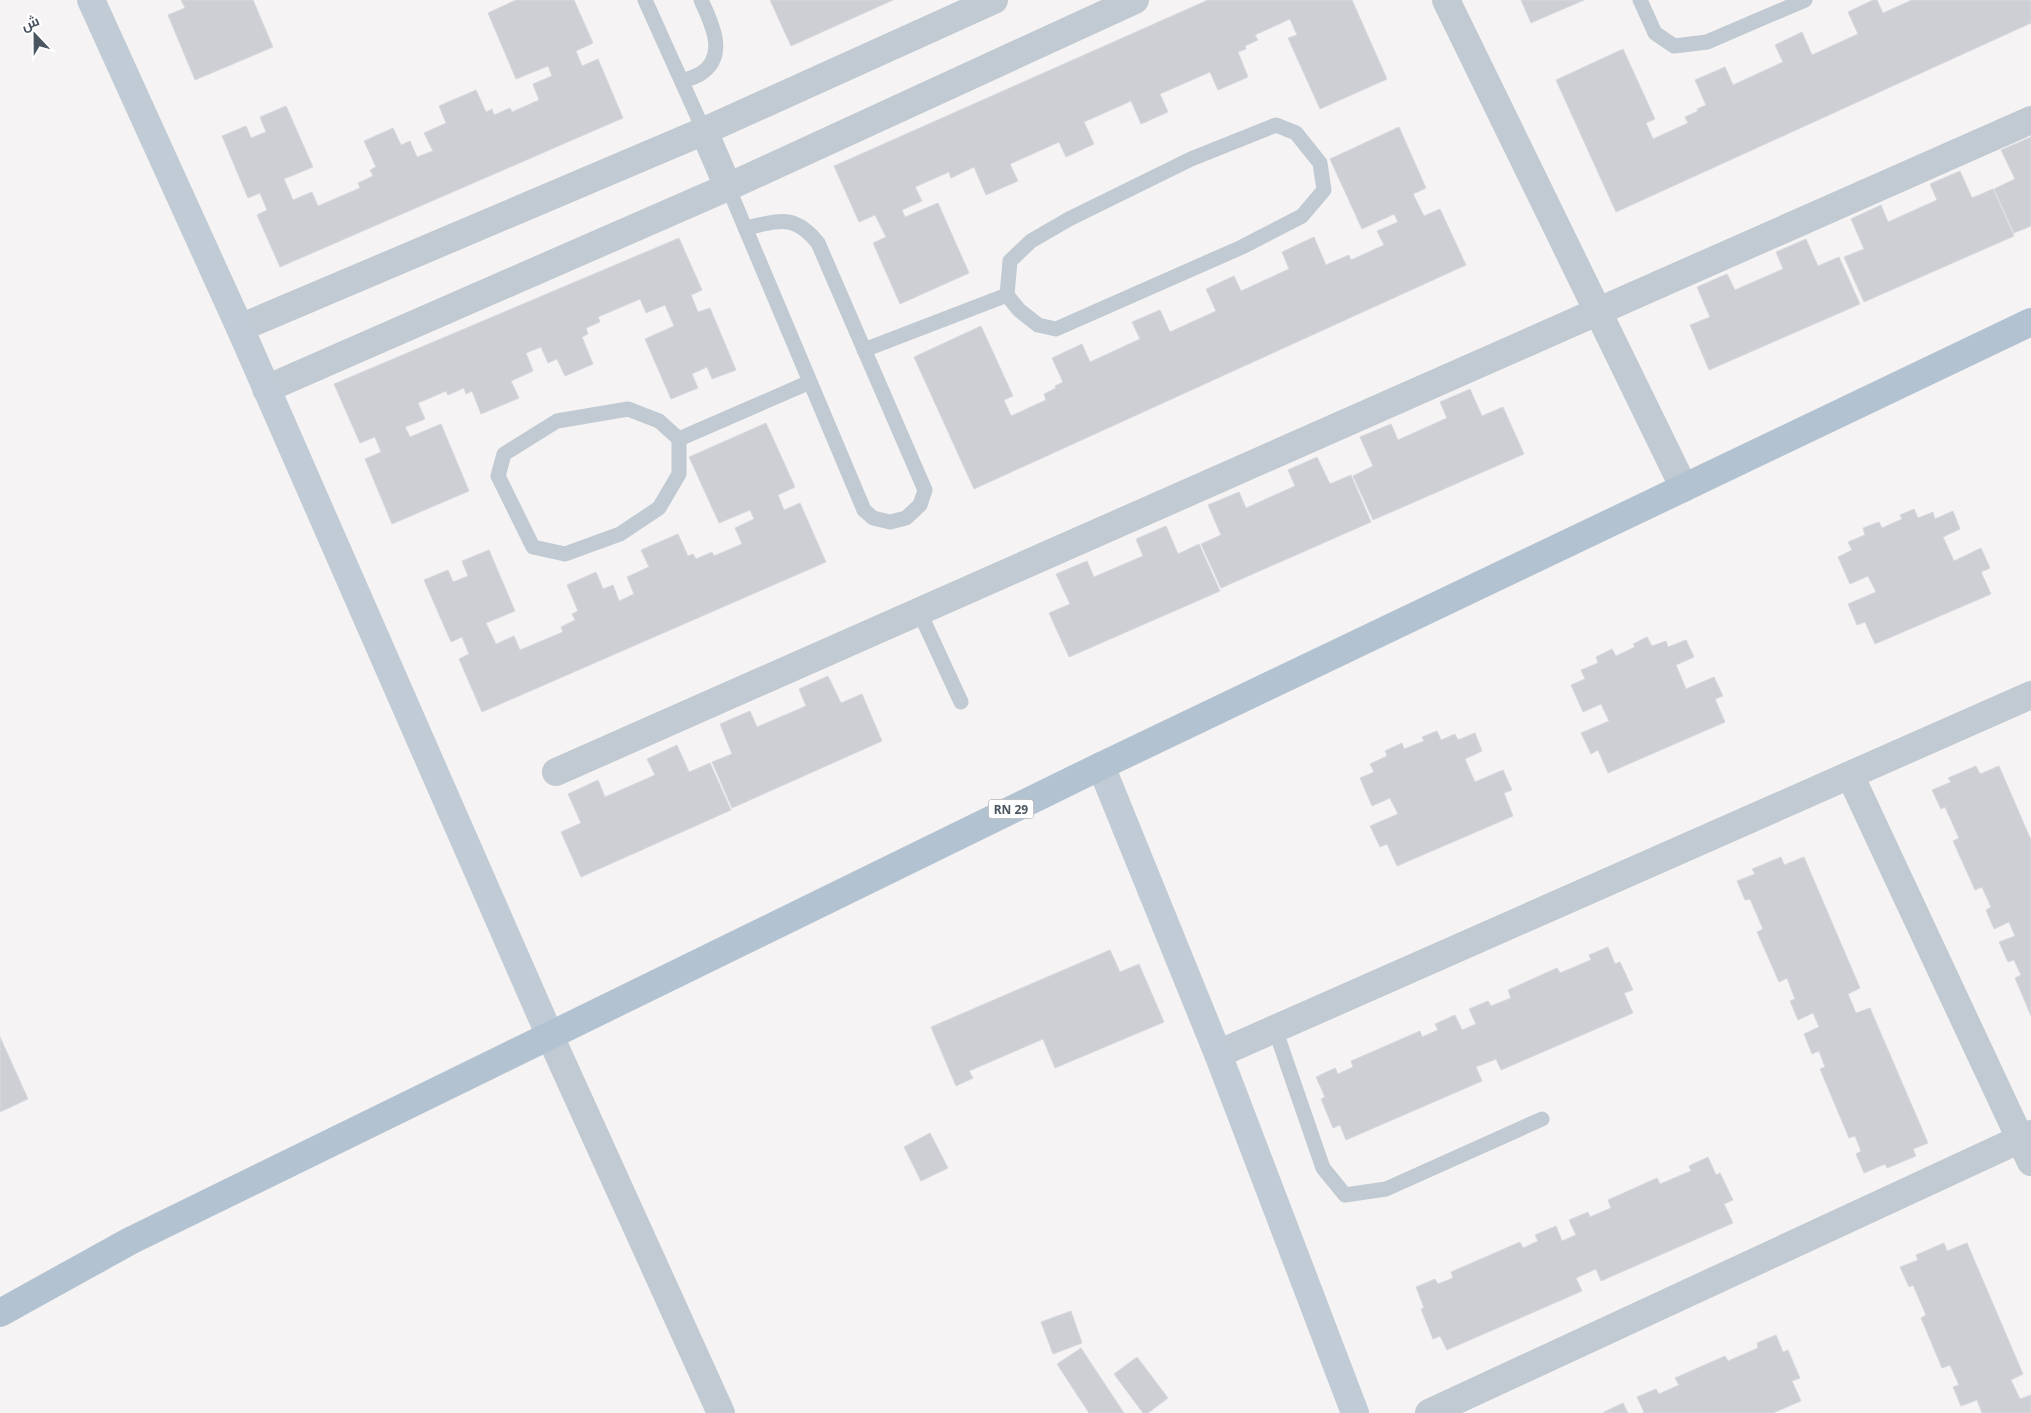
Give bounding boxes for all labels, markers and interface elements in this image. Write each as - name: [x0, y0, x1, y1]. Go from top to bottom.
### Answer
- north arrow: [10, 10, 60, 60]
- text: ش: [18, 10, 42, 35]
- road number: RN 29: [988, 800, 1034, 819]

